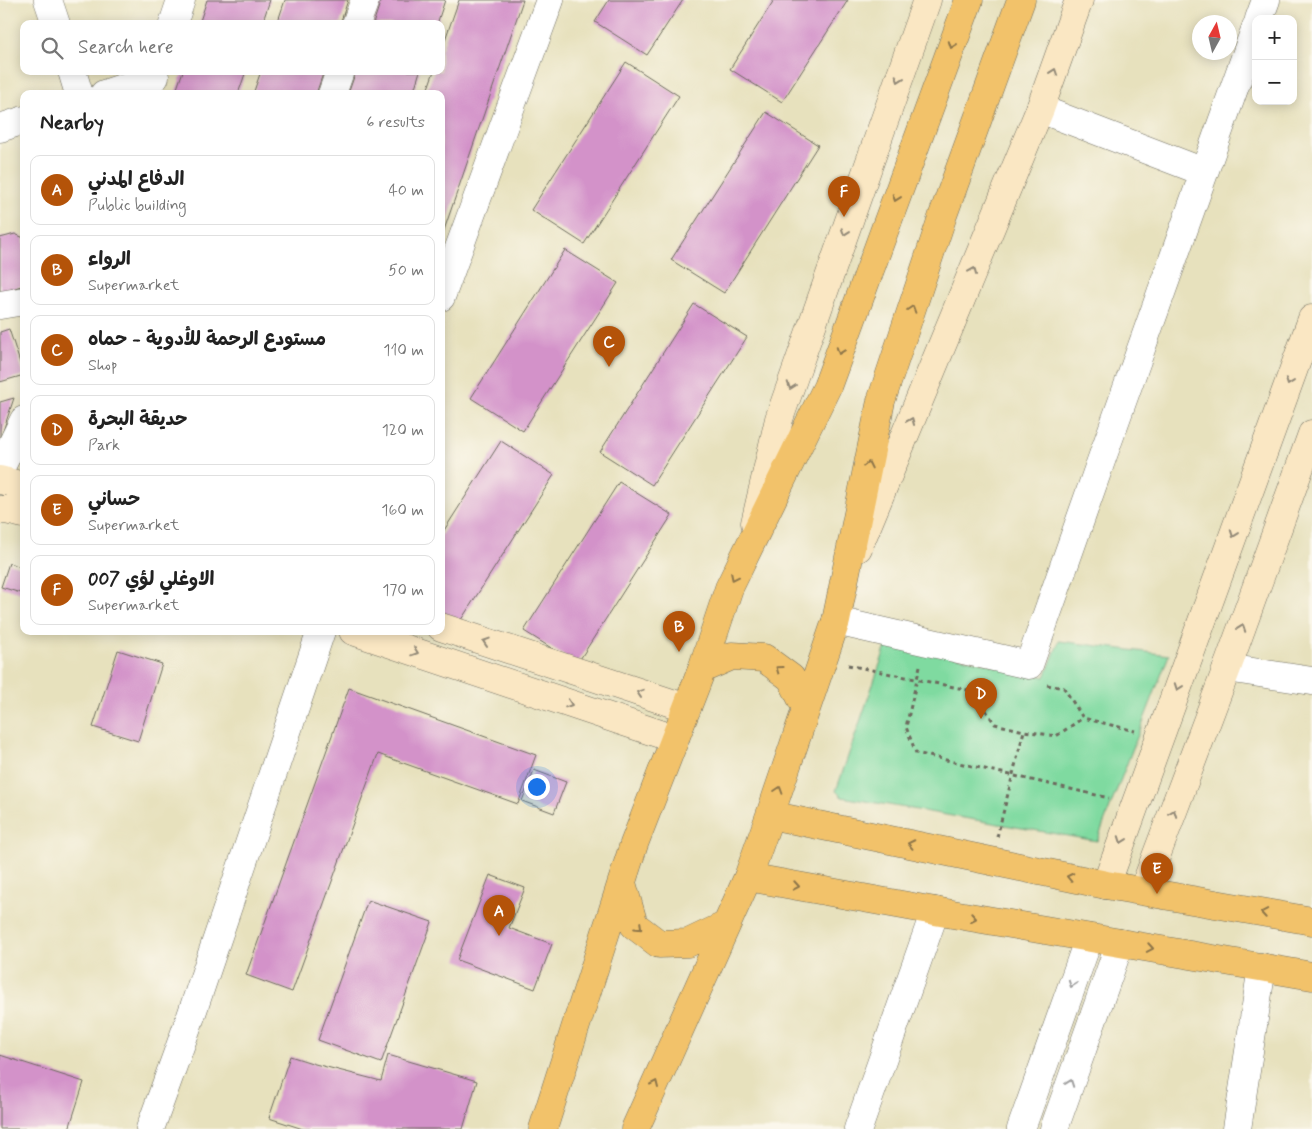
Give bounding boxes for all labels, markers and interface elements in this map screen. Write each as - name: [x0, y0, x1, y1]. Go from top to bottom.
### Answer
- north arrow: [1192, 15, 1237, 60]
- map controls: [1252, 15, 1297, 105]
- button: +: [1252, 15, 1297, 60]
- search box: [20, 20, 445, 75]
- icon: search: [38, 34, 66, 62]
- text: Search here: [78, 35, 174, 60]
- one-way arrow: [948, 41, 958, 49]
- button: −: [1252, 60, 1297, 105]
- one-way arrow: [1048, 68, 1058, 77]
- one-way arrow: [895, 74, 905, 83]
- text: Nearby: [40, 109, 104, 137]
- text: 6 results: [366, 112, 425, 133]
- text: الدفاع المدني: [88, 167, 184, 192]
- pin: F: [828, 176, 860, 217]
- text: A: [52, 180, 62, 201]
- text: 40 m: [388, 180, 424, 201]
- one-way arrow: [892, 193, 902, 202]
- text: Public building: [88, 195, 187, 216]
- one-way arrow: [841, 227, 851, 236]
- text: الرواء: [88, 247, 131, 272]
- text: B: [52, 260, 62, 281]
- text: 50 m: [388, 260, 424, 281]
- one-way arrow: [967, 267, 977, 276]
- text: Supermarket: [88, 275, 179, 296]
- one-way arrow: [906, 305, 916, 313]
- pin: C: [593, 326, 625, 367]
- text: مستودع الرحمة للأدوية - حماه: [88, 327, 326, 352]
- text: C: [51, 340, 63, 361]
- text: 110 m: [383, 340, 424, 361]
- one-way arrow: [836, 346, 846, 354]
- text: Shop: [88, 355, 117, 376]
- one-way arrow: [1285, 377, 1295, 385]
- one-way arrow: [787, 381, 797, 389]
- text: حديقة البحرة: [88, 407, 187, 432]
- one-way arrow: [904, 417, 915, 426]
- text: D: [51, 420, 63, 441]
- text: 120 m: [382, 420, 424, 441]
- text: Park: [88, 435, 120, 456]
- one-way arrow: [862, 460, 873, 469]
- text: حساني: [88, 487, 140, 512]
- text: E: [52, 500, 62, 521]
- text: 160 m: [381, 500, 424, 521]
- text: Supermarket: [88, 515, 179, 536]
- one-way arrow: [1230, 530, 1240, 538]
- text: الاوغلي لؤي 007: [88, 567, 214, 592]
- one-way arrow: [730, 572, 741, 581]
- text: F: [53, 580, 61, 601]
- text: 170 m: [382, 580, 424, 601]
- text: Supermarket: [88, 595, 179, 616]
- pin: B: [663, 611, 695, 652]
- one-way arrow: [1236, 624, 1246, 632]
- one-way arrow: [482, 638, 491, 648]
- one-way arrow: [411, 647, 419, 657]
- one-way arrow: [775, 666, 785, 675]
- pin: D: [965, 678, 997, 719]
- one-way arrow: [1174, 682, 1184, 691]
- one-way arrow: [637, 688, 645, 698]
- one-way arrow: [565, 698, 573, 708]
- your location: [524, 774, 550, 800]
- one-way arrow: [773, 786, 783, 794]
- one-way arrow: [1166, 809, 1177, 818]
- one-way arrow: [1118, 835, 1128, 844]
- one-way arrow: [906, 840, 915, 850]
- pin: E: [1141, 853, 1173, 894]
- one-way arrow: [1065, 873, 1074, 883]
- one-way arrow: [791, 880, 800, 891]
- pin: A: [483, 895, 515, 936]
- one-way arrow: [1260, 908, 1268, 918]
- one-way arrow: [969, 912, 977, 922]
- one-way arrow: [633, 921, 642, 930]
- one-way arrow: [1146, 943, 1155, 953]
- one-way arrow: [1068, 979, 1078, 987]
- one-way arrow: [1064, 1079, 1074, 1088]
- one-way arrow: [649, 1080, 659, 1089]

